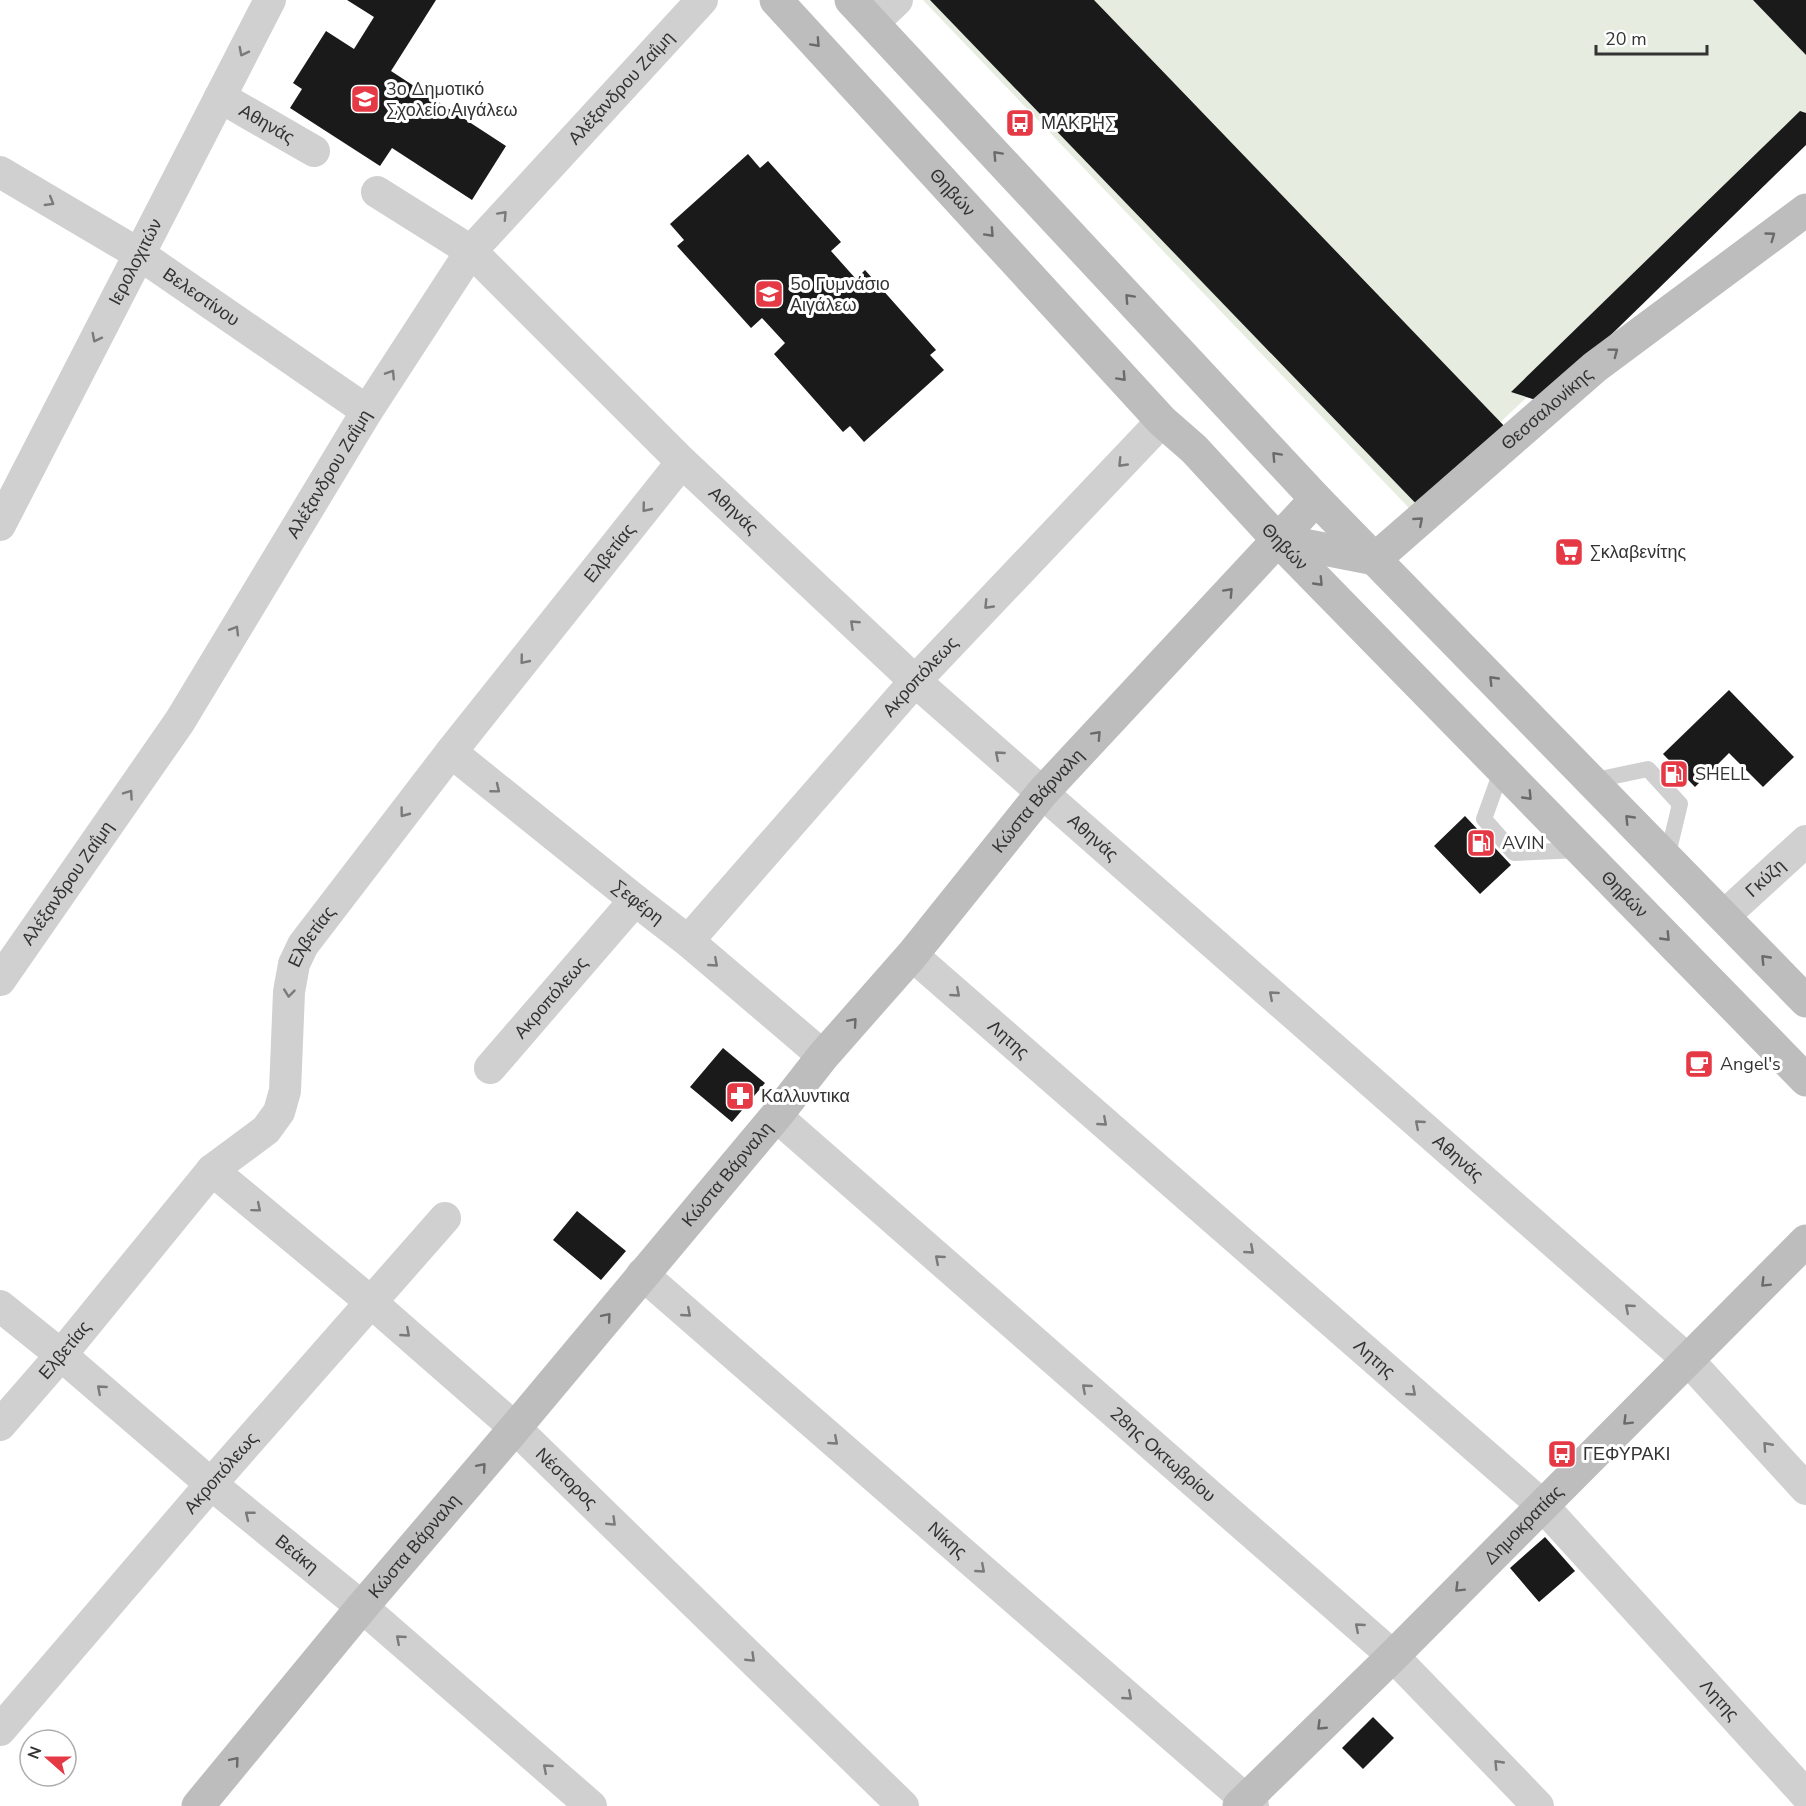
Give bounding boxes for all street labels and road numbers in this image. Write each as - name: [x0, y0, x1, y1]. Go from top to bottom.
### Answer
- street label: Αλέξανδρου Ζαΐμη: [563, 26, 680, 150]
- street label: Αθηνάς: [235, 99, 299, 149]
- street label: Θηβών: [924, 163, 981, 222]
- street label: Ιερολοχιτών: [103, 214, 168, 309]
- street label: Βελεστίνου: [158, 262, 244, 332]
- street label: Θεσσαλονίκης: [1496, 362, 1598, 456]
- street label: Αλέξανδρου Ζαΐμη: [281, 405, 377, 543]
- street label: Αθηνάς: [703, 481, 764, 540]
- street label: Ελβετίας: [578, 518, 641, 588]
- street label: Θηβών: [1256, 518, 1313, 576]
- street label: Ακροπόλεως: [877, 631, 964, 722]
- street label: Κώστα Βάρναλη: [987, 744, 1089, 858]
- street label: Αθηνάς: [1062, 808, 1124, 866]
- street label: Αλέξανδρου Ζαΐμη: [16, 816, 119, 950]
- street label: Γκύζη: [1740, 854, 1791, 903]
- street label: Θηβών: [1596, 865, 1653, 923]
- street label: Σεφέρη: [608, 875, 669, 930]
- street label: Ελβετίας: [282, 901, 341, 971]
- street label: Ακροπόλεως: [509, 951, 593, 1044]
- street label: Λητης: [983, 1014, 1035, 1064]
- street label: Κώστα Βάρναλη: [676, 1117, 778, 1232]
- street label: Αθηνάς: [1428, 1129, 1489, 1187]
- street label: Ελβετίας: [33, 1315, 96, 1384]
- street label: Λητης: [1349, 1334, 1401, 1384]
- street label: 28ης Οκτωβρίου: [1105, 1402, 1221, 1507]
- street label: Ακροπόλεως: [179, 1427, 264, 1519]
- street label: Νέστορος: [530, 1442, 603, 1514]
- street label: Δημοκρατίας: [1479, 1480, 1569, 1570]
- street label: Κώστα Βάρναλη: [363, 1489, 465, 1603]
- street label: Νίκης: [923, 1516, 972, 1564]
- street label: Βεάκη: [270, 1529, 324, 1579]
- street label: Λητης: [1695, 1674, 1745, 1726]

